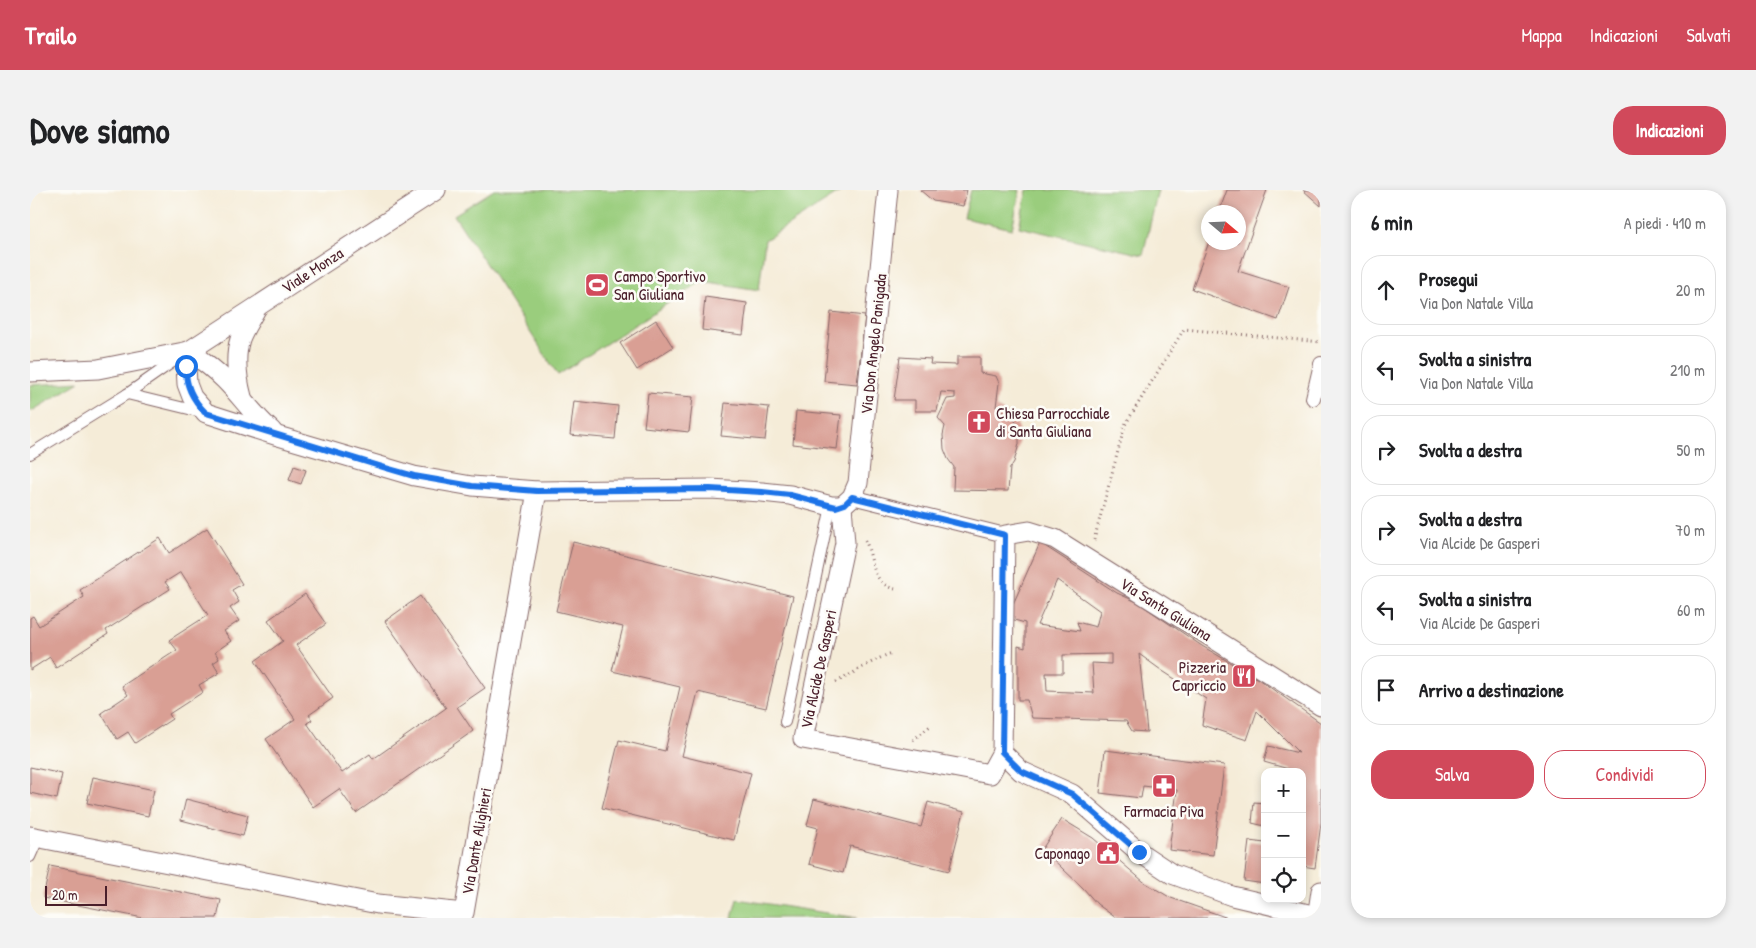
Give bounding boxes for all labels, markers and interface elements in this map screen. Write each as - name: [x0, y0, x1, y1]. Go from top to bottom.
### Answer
- text: Trailo: [25, 19, 76, 51]
- text: Mappa: [1522, 23, 1562, 48]
- text: Indicazioni: [1590, 23, 1658, 48]
- text: Salvati: [1686, 23, 1731, 48]
- button: Indicazioni: [1613, 106, 1726, 155]
- text: Dove siamo: [30, 107, 170, 154]
- north arrow: [1201, 205, 1246, 250]
- text: 6 min: [1371, 208, 1413, 237]
- text: A piedi · 410 m: [1624, 212, 1706, 234]
- street label: Viale Monza: [277, 242, 347, 298]
- place label: Campo Sportivo San Giuliana: [614, 265, 706, 305]
- text: Prosegui: [1419, 266, 1478, 292]
- sports icon: Campo Sportivo San Giuliana: [584, 272, 610, 298]
- street label: Via Don Angelo Panigada: [855, 273, 891, 415]
- icon: ahead: [1372, 276, 1400, 304]
- text: 20 m: [1676, 279, 1705, 301]
- text: Via Don Natale Villa: [1419, 292, 1533, 314]
- text: Svolta a sinistra: [1419, 346, 1531, 372]
- route start: [175, 355, 198, 378]
- icon: left: [1372, 356, 1400, 384]
- text: 210 m: [1670, 359, 1705, 381]
- text: Via Don Natale Villa: [1419, 372, 1533, 394]
- place label: Chiesa Parrocchiale di Santa Giuliana: [996, 402, 1111, 442]
- church icon: Chiesa Parrocchiale di Santa Giuliana: [966, 409, 992, 435]
- icon: right: [1372, 436, 1400, 464]
- text: Svolta a destra: [1419, 437, 1522, 463]
- text: 50 m: [1677, 439, 1705, 461]
- text: Svolta a destra: [1419, 506, 1522, 532]
- icon: right: [1372, 516, 1400, 544]
- text: 70 m: [1675, 519, 1705, 541]
- text: Via Alcide De Gasperi: [1419, 532, 1540, 554]
- street label: Via Santa Giuliana: [1116, 572, 1216, 646]
- text: Svolta a sinistra: [1419, 586, 1531, 612]
- icon: left: [1372, 596, 1400, 624]
- text: 60 m: [1677, 599, 1705, 621]
- street label: Via Alcide De Gasperi: [795, 607, 841, 731]
- text: Via Alcide De Gasperi: [1419, 612, 1540, 634]
- place label: Pizzeria Capriccio: [1172, 656, 1227, 696]
- restaurant icon: Pizzeria Capriccio: [1231, 663, 1257, 689]
- icon: arrive: [1372, 676, 1400, 704]
- text: Arrivo a destinazione: [1419, 677, 1564, 703]
- button: Salva: [1371, 750, 1534, 799]
- button: Condividi: [1544, 750, 1706, 799]
- map controls: [1261, 768, 1306, 903]
- button: +: [1261, 768, 1306, 813]
- pharmacy icon: Farmacia Piva: [1151, 773, 1177, 799]
- street label: Via Dante Alighieri: [456, 786, 496, 896]
- place label: Farmacia Piva: [1123, 800, 1204, 822]
- button: −: [1261, 813, 1306, 858]
- public building icon: Caponago: [1095, 840, 1121, 866]
- route end: [1128, 841, 1151, 864]
- place label: Caponago: [1035, 842, 1091, 864]
- button: locate: [1261, 858, 1306, 903]
- scale bar: [45, 883, 108, 906]
- text: 20 m: [52, 885, 78, 904]

